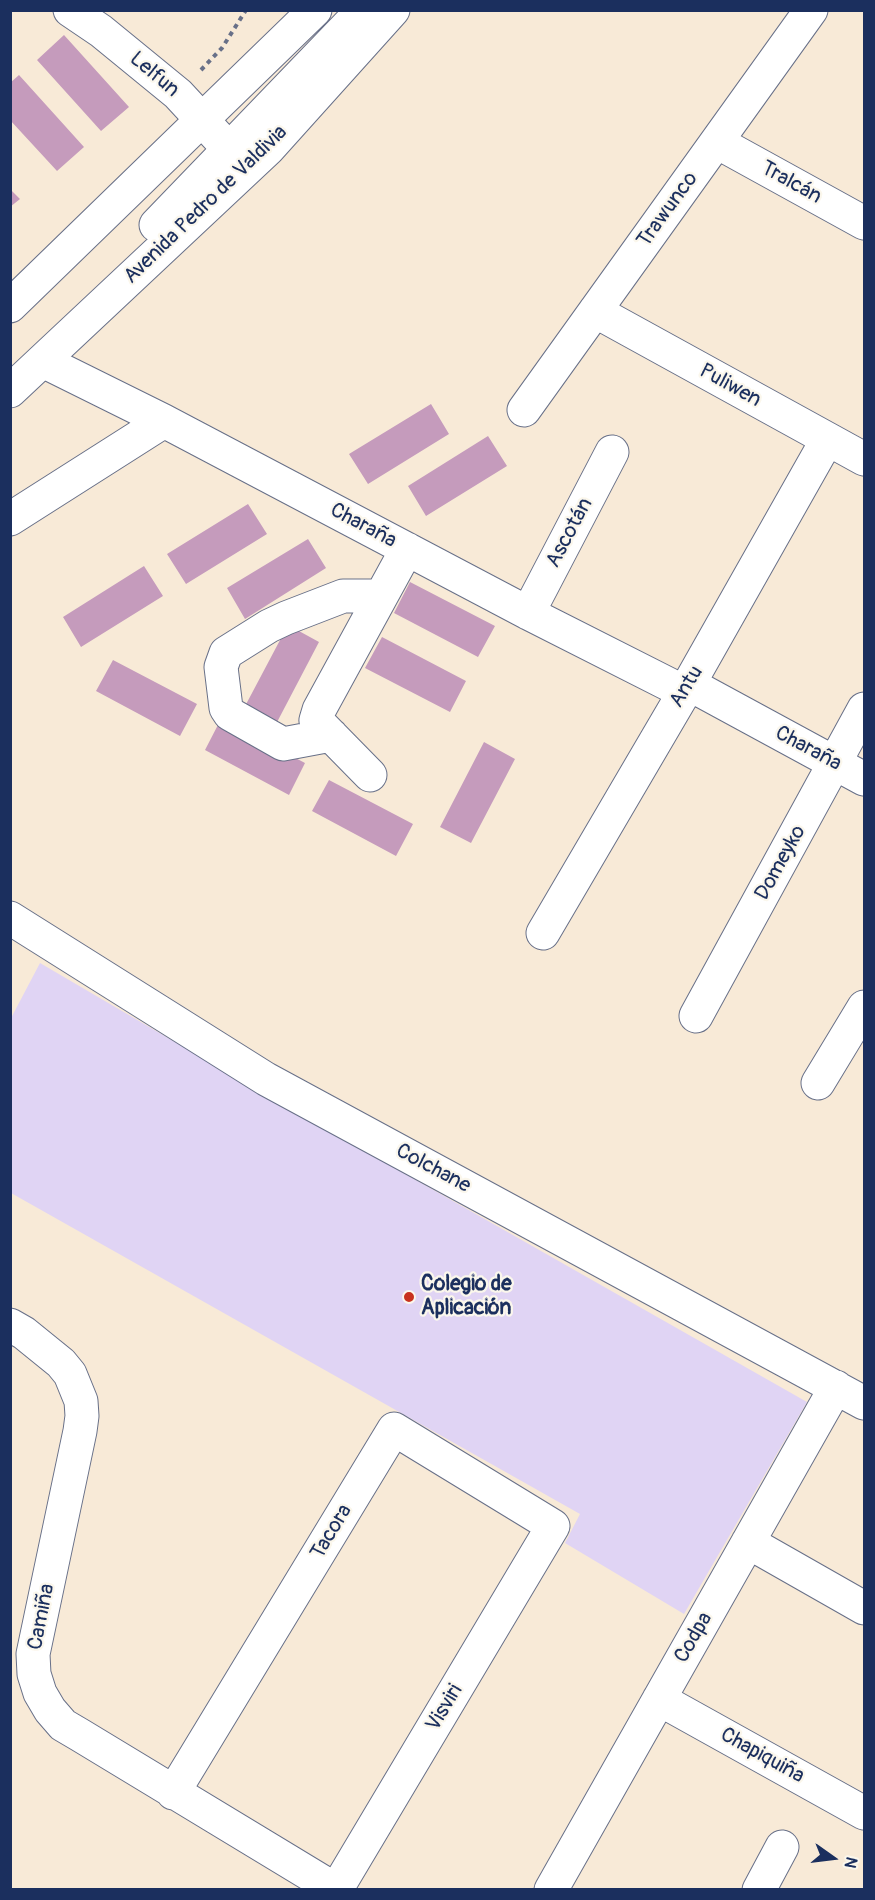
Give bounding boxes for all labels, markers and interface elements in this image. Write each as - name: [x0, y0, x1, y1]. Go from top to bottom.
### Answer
- street label: Lelfun: [124, 47, 184, 103]
- street label: Avenida Pedro de Valdivia: [119, 120, 293, 290]
- street label: Tralcán: [756, 156, 826, 210]
- street label: Trawunco: [632, 167, 704, 253]
- street label: Puliwen: [695, 359, 765, 413]
- street label: Ascotán: [541, 494, 599, 572]
- street label: Charaña: [325, 498, 401, 554]
- street label: Antu: [665, 662, 709, 712]
- street label: Charaña: [770, 721, 846, 777]
- street label: Domeyko: [750, 821, 812, 905]
- street label: Colchane: [391, 1139, 475, 1199]
- place label: Colegio de Aplicación: [421, 1272, 512, 1322]
- marker: Colegio de Aplicación: [402, 1290, 416, 1304]
- street label: Tacora: [306, 1500, 358, 1564]
- street label: Camiña: [23, 1582, 61, 1652]
- street label: Codpa: [670, 1608, 718, 1668]
- street label: Visviri: [421, 1680, 469, 1736]
- street label: Chapiquiña: [716, 1723, 808, 1789]
- north arrow: [803, 1828, 863, 1888]
- text: N: [839, 1855, 861, 1870]

